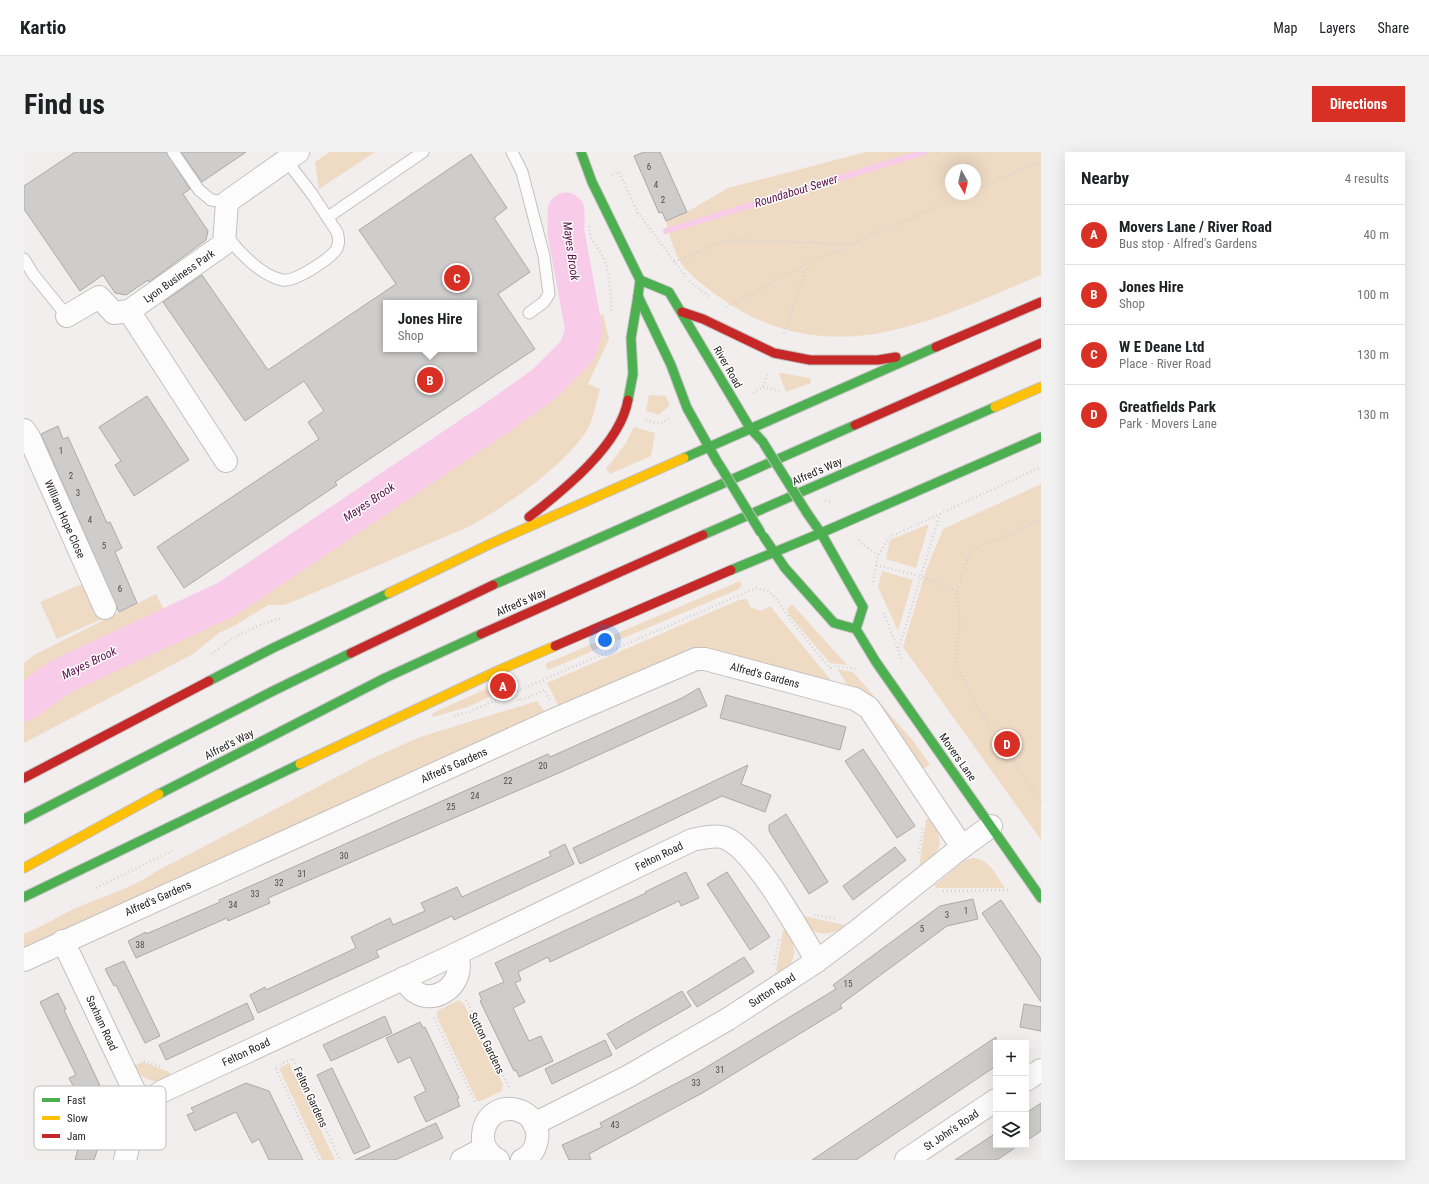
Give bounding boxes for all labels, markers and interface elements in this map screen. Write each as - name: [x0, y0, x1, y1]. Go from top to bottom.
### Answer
- text: Kartio: [20, 16, 66, 39]
- text: Map: [1273, 20, 1297, 36]
- text: Layers: [1319, 20, 1356, 36]
- text: Share: [1378, 20, 1409, 36]
- button: Directions: [1312, 86, 1405, 122]
- text: Find us: [24, 88, 105, 121]
- house number: 6: [647, 162, 651, 172]
- north arrow: [945, 164, 981, 200]
- text: Nearby: [1081, 168, 1129, 188]
- text: 4 results: [1345, 171, 1389, 186]
- water label: Roundabout Sewer: [753, 172, 840, 210]
- house number: 4: [654, 180, 659, 190]
- house number: 2: [661, 195, 666, 205]
- text: Movers Lane / River Road: [1119, 218, 1272, 236]
- water label: Mayes Brook: [560, 221, 582, 282]
- text: A: [1090, 227, 1098, 242]
- text: 40 m: [1363, 227, 1389, 242]
- text: Bus stop · Alfred's Gardens: [1119, 236, 1257, 251]
- street label: Lyon Business Park: [141, 247, 217, 306]
- pin: C: [444, 263, 470, 293]
- text: Jones Hire: [1119, 278, 1184, 296]
- text: B: [1090, 287, 1098, 302]
- text: 100 m: [1357, 287, 1389, 302]
- text: Shop: [1119, 296, 1145, 311]
- popup: [383, 300, 477, 352]
- text: Jones Hire: [398, 310, 462, 328]
- text: Shop: [398, 328, 424, 343]
- text: W E Deane Ltd: [1119, 338, 1204, 356]
- street label: River Road: [710, 344, 745, 390]
- text: C: [1090, 347, 1098, 362]
- text: 130 m: [1357, 347, 1389, 362]
- text: Place · River Road: [1119, 356, 1211, 371]
- pin: B: [417, 365, 443, 395]
- text: Greatfields Park: [1119, 398, 1216, 416]
- text: D: [1090, 407, 1098, 422]
- text: 130 m: [1357, 407, 1389, 422]
- text: Park · Movers Lane: [1119, 416, 1217, 431]
- house number: 1: [59, 446, 63, 456]
- street label: Alfred's Way: [790, 455, 845, 488]
- house number: 2: [69, 471, 74, 481]
- street label: William Hope Close: [41, 478, 88, 560]
- water label: Mayes Brook: [341, 479, 398, 524]
- house number: 3: [76, 488, 80, 498]
- house number: 4: [88, 515, 93, 525]
- house number: 5: [102, 541, 107, 551]
- house number: 6: [118, 584, 122, 594]
- street label: Alfred's Way: [494, 586, 549, 619]
- your location: [595, 630, 615, 650]
- water label: Mayes Brook: [59, 643, 119, 682]
- street label: Alfred's Gardens: [729, 660, 801, 691]
- pin: A: [490, 671, 516, 701]
- street label: Alfred's Way: [203, 726, 256, 762]
- pin: D: [994, 729, 1020, 759]
- street label: Movers Lane: [936, 731, 979, 784]
- street label: Alfred's Gardens: [419, 745, 489, 786]
- house number: 20: [539, 761, 547, 771]
- house number: 22: [504, 776, 513, 786]
- house number: 24: [471, 791, 480, 801]
- house number: 25: [447, 802, 456, 812]
- street label: Felton Road: [633, 839, 685, 874]
- house number: 30: [340, 851, 348, 861]
- house number: 31: [298, 869, 306, 879]
- street label: Alfred's Gardens: [123, 878, 193, 919]
- house number: 32: [275, 878, 284, 888]
- house number: 33: [251, 889, 259, 899]
- house number: 34: [229, 900, 238, 910]
- house number: 1: [964, 906, 968, 916]
- house number: 3: [945, 910, 949, 920]
- house number: 5: [920, 924, 925, 934]
- house number: 38: [136, 940, 144, 950]
- street label: Sutton Road: [747, 971, 798, 1010]
- house number: 15: [844, 979, 853, 989]
- street label: Saxham Road: [83, 994, 120, 1053]
- street label: Sutton Gardens: [466, 1010, 507, 1076]
- street label: Felton Road: [220, 1036, 272, 1069]
- map controls: [993, 1040, 1029, 1148]
- button: +: [993, 1040, 1029, 1076]
- street label: Felton Gardens: [291, 1065, 330, 1130]
- house number: 31: [716, 1065, 724, 1075]
- button: −: [993, 1076, 1029, 1112]
- house number: 33: [692, 1078, 700, 1088]
- legend: [34, 1086, 166, 1150]
- text: Fast: [67, 1094, 86, 1107]
- street label: St John's Road: [921, 1107, 981, 1154]
- text: Slow: [67, 1112, 88, 1125]
- button: layers: [993, 1112, 1029, 1148]
- house number: 43: [611, 1120, 619, 1130]
- text: Jam: [67, 1130, 86, 1143]

